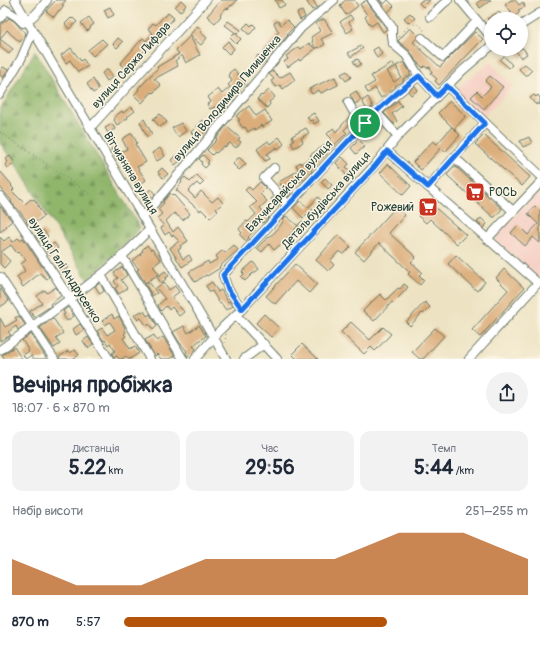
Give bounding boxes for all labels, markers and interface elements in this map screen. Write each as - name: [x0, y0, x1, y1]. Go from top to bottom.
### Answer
- map controls: [484, 12, 528, 56]
- button: locate: [484, 12, 528, 56]
- street label: вулиця Сержа Лифара: [89, 19, 174, 112]
- street label: вулиця Володимира Пилишенка: [170, 32, 285, 165]
- pin: [348, 106, 382, 140]
- icon: arrive: [354, 112, 376, 134]
- street label: Вітчизняна вулиця: [100, 129, 161, 218]
- street label: Бахчисарайська вулиця: [243, 137, 336, 236]
- street label: Детальбудівська вулиця: [278, 148, 374, 253]
- supermarket icon: РОСЬ: [464, 181, 486, 203]
- place label: РОСЬ: [489, 185, 517, 200]
- supermarket icon: Рожевий: [417, 196, 439, 218]
- place label: Рожевий: [371, 200, 414, 215]
- street label: вулиця Галі Андрусенко: [25, 215, 105, 326]
- text: Вечірня пробіжка: [12, 371, 172, 399]
- button: share: [486, 372, 528, 414]
- text: 18:07 · 6 × 870 m: [12, 400, 110, 416]
- text: Дистанція: [72, 442, 120, 455]
- text: Час: [261, 442, 279, 455]
- text: Темп: [432, 442, 456, 455]
- text: 5.22: [69, 455, 106, 480]
- text: 29:56: [245, 455, 295, 480]
- text: 5:44: [414, 455, 453, 480]
- text: km: [106, 464, 123, 477]
- text: /km: [453, 464, 474, 477]
- text: Набір висоти: [12, 503, 83, 519]
- text: 251–255 m: [465, 503, 528, 519]
- text: 870 m: [12, 614, 49, 630]
- text: 5:57: [76, 614, 100, 630]

